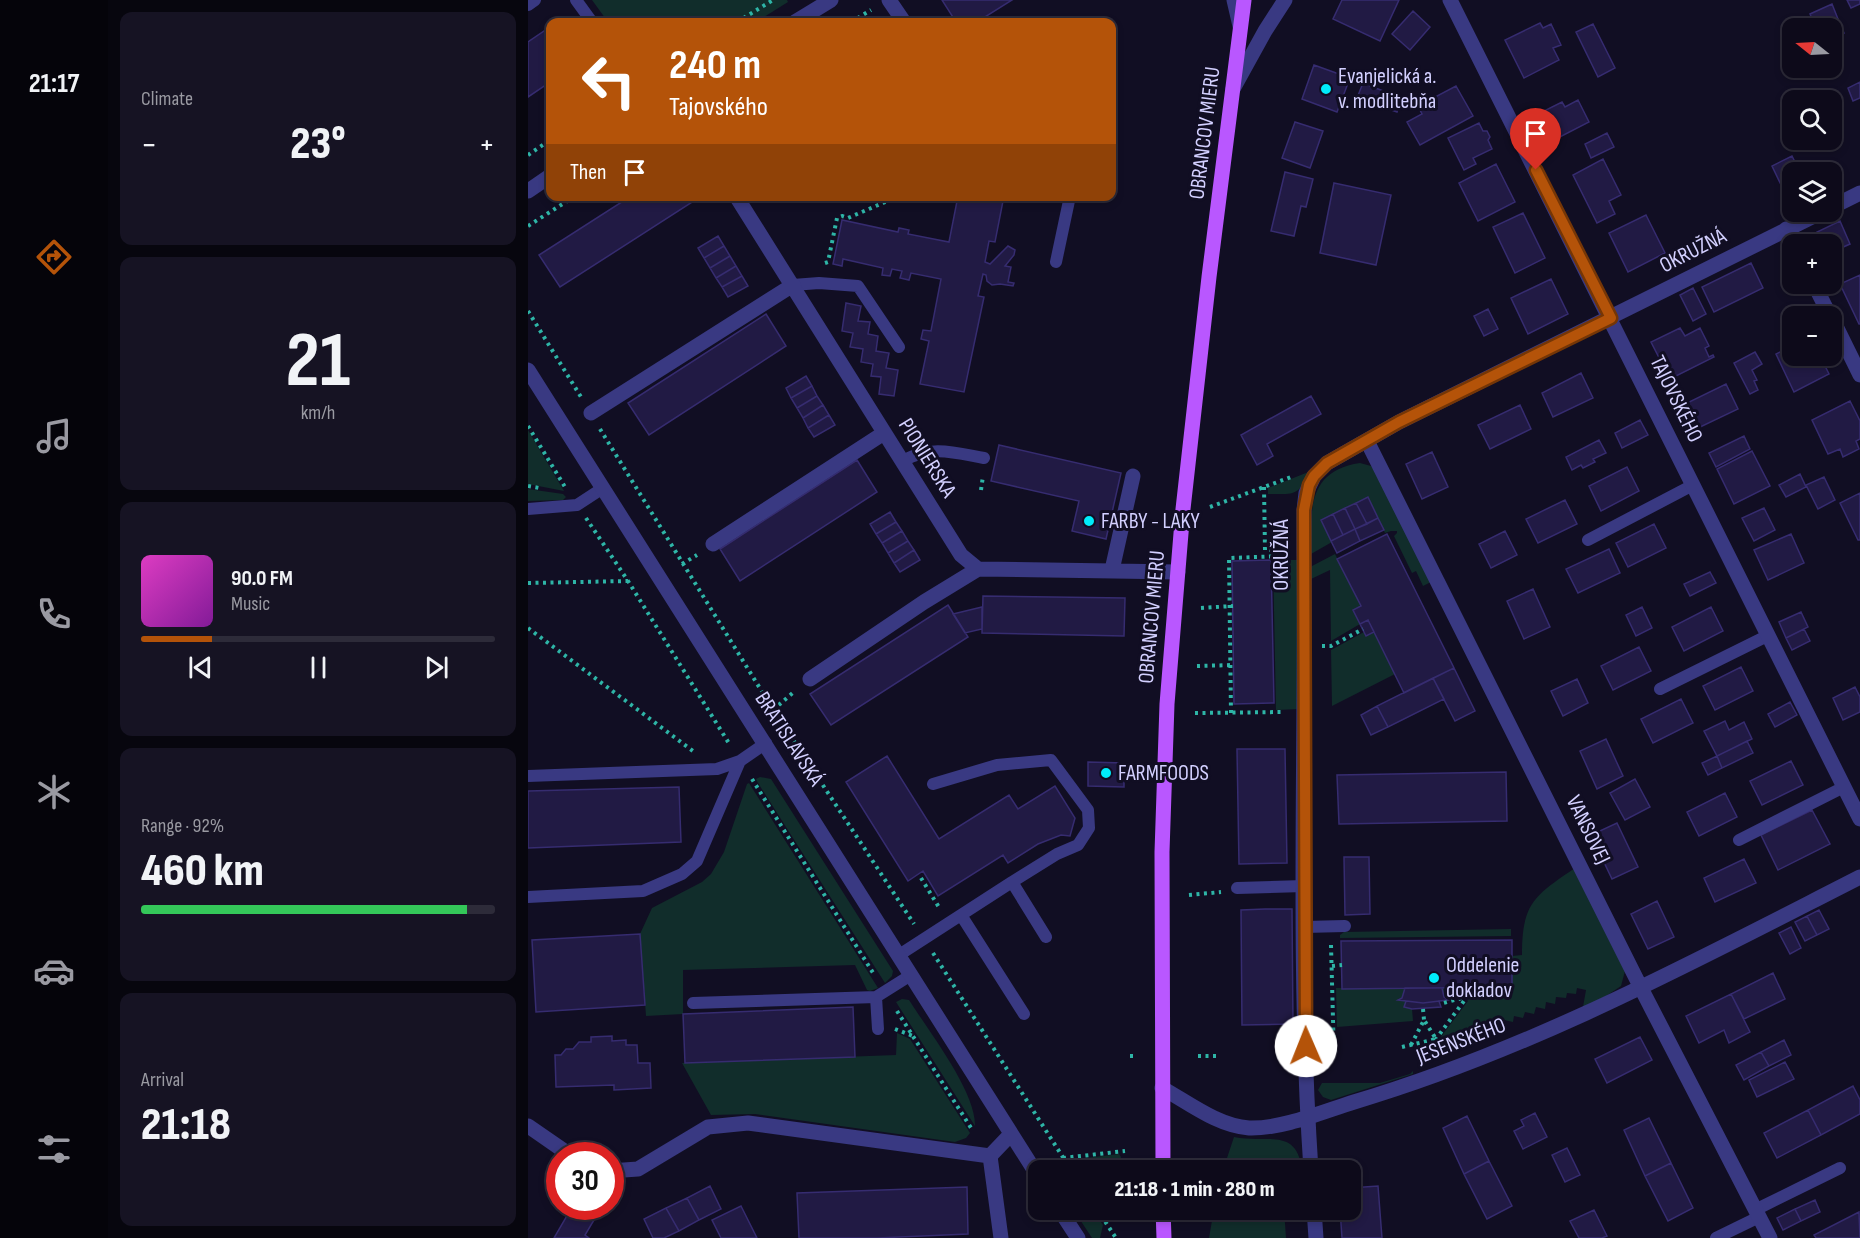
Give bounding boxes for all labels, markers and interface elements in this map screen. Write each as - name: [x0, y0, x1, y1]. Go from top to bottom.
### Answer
- north arrow: [1782, 18, 1842, 78]
- map controls: [1782, 18, 1842, 366]
- text: 240 m: [669, 40, 761, 91]
- icon: left: [570, 42, 648, 120]
- place label: Evanjelická a. v. modlitebňa: [1338, 63, 1436, 115]
- street label: OBRANCOV MIERU: [1183, 65, 1227, 201]
- text: 21:17: [29, 68, 79, 100]
- marker: Evanjelická a. v. modlitebňa: [1319, 82, 1333, 96]
- text: Climate: [141, 87, 193, 111]
- button: search: [1782, 90, 1842, 150]
- text: Tajovského: [669, 91, 768, 123]
- pin: [1510, 108, 1561, 170]
- text: 23°: [290, 117, 346, 172]
- icon: arrive: [1519, 117, 1552, 150]
- text: −: [141, 125, 157, 165]
- text: +: [479, 125, 495, 165]
- icon: arrive: [618, 156, 651, 189]
- text: Then: [570, 159, 606, 186]
- button: layers: [1782, 162, 1842, 222]
- street label: OKRUŽNÁ: [1655, 223, 1731, 279]
- button: +: [1782, 234, 1842, 294]
- icon: directions: [33, 236, 75, 278]
- button: −: [1782, 306, 1842, 366]
- text: 21: [286, 315, 350, 408]
- street label: TAJOVSKÉHO: [1643, 351, 1709, 447]
- text: km/h: [301, 401, 335, 425]
- street label: PIONIERSKA: [892, 413, 962, 503]
- icon: music: [33, 415, 75, 457]
- place label: FARBY - LAKY: [1101, 508, 1200, 535]
- marker: FARBY - LAKY: [1082, 514, 1096, 528]
- street label: OKRUŽNÁ: [1268, 519, 1295, 591]
- street label: OBRANCOV MIERU: [1133, 549, 1171, 685]
- text: 90.0 FM: [231, 565, 293, 592]
- text: Music: [231, 592, 270, 616]
- icon: phone: [33, 593, 75, 635]
- icon: previous: [184, 651, 217, 684]
- icon: pause: [302, 651, 335, 684]
- icon: next: [420, 651, 453, 684]
- street label: BRATISLAVSKÁ: [749, 687, 830, 792]
- place label: FARMFOODS: [1118, 760, 1209, 787]
- marker: FARMFOODS: [1099, 766, 1113, 780]
- icon: climate: [33, 771, 75, 813]
- street label: VANSOVEJ: [1560, 791, 1616, 869]
- text: Range · 92%: [141, 814, 224, 838]
- text: 460 km: [141, 844, 264, 899]
- icon: car: [33, 950, 75, 992]
- place label: Oddelenie dokladov: [1446, 952, 1519, 1004]
- marker: Oddelenie dokladov: [1427, 971, 1441, 985]
- street label: JESENSKÉHO: [1412, 1012, 1510, 1071]
- position arrow: [1274, 1014, 1338, 1078]
- text: Arrival: [141, 1068, 184, 1092]
- text: 21:18: [141, 1098, 231, 1153]
- icon: filters: [33, 1128, 75, 1170]
- speed limit sign: 30: [546, 1142, 624, 1220]
- text: 21:18 · 1 min · 280 m: [1114, 1176, 1275, 1203]

